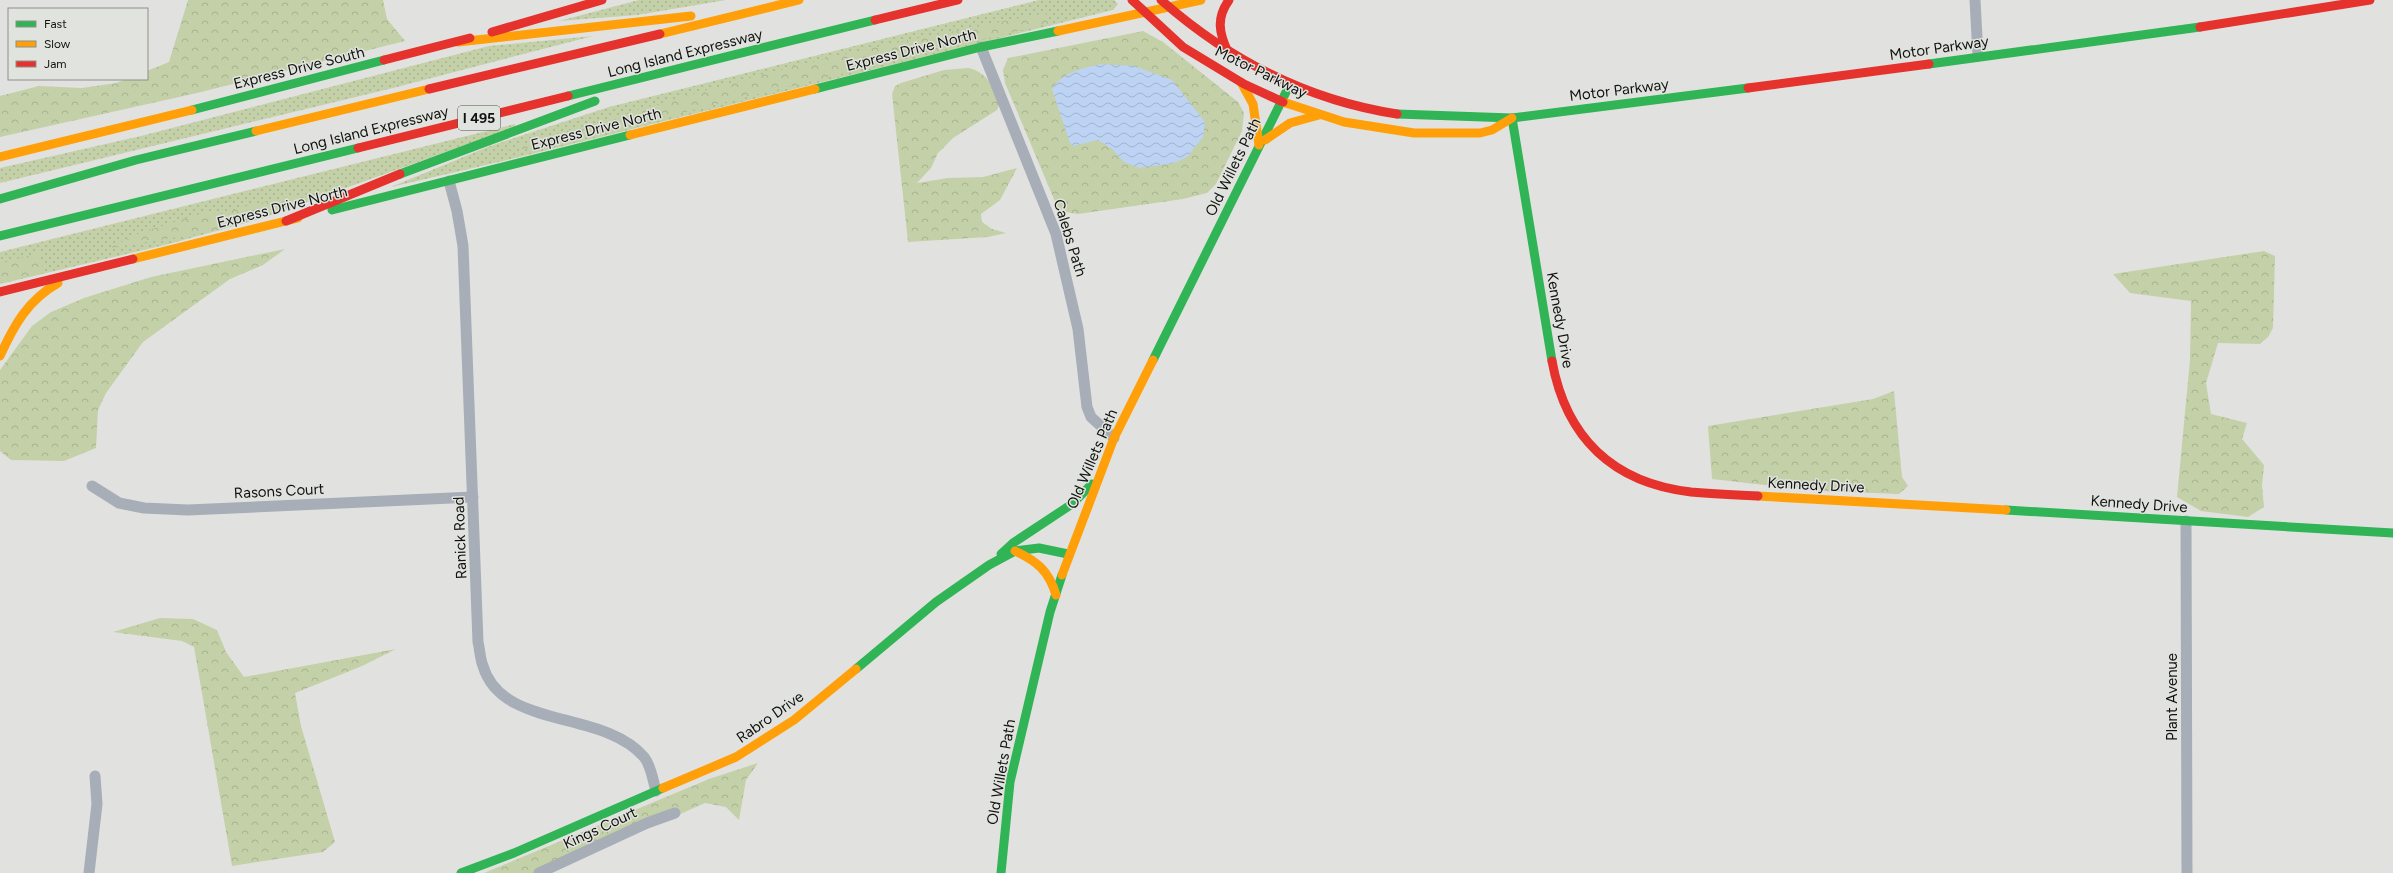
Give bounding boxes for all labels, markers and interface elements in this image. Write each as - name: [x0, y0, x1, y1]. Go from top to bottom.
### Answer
- legend: [8, 8, 148, 80]
- text: Fast: [44, 17, 67, 31]
- street label: Long Island Expressway: [606, 25, 765, 81]
- street label: Express Drive North: [844, 25, 978, 75]
- street label: Motor Parkway: [1888, 32, 1990, 64]
- text: Slow: [44, 37, 71, 51]
- street label: Motor Parkway: [1212, 42, 1310, 102]
- street label: Express Drive South: [232, 43, 366, 93]
- text: Jam: [44, 57, 67, 71]
- street label: Motor Parkway: [1568, 75, 1670, 105]
- street label: Long Island Expressway: [292, 102, 451, 158]
- street label: Express Drive North: [529, 104, 663, 154]
- road number: I 495: [458, 106, 500, 130]
- street label: Old Willets Path: [1202, 115, 1264, 219]
- street label: Express Drive North: [215, 182, 349, 232]
- street label: Calebs Path: [1050, 197, 1090, 279]
- street label: Kennedy Drive: [1543, 271, 1577, 369]
- street label: Old Willets Path: [1063, 406, 1121, 512]
- street label: Kennedy Drive: [1767, 473, 1865, 497]
- street label: Rasons Court: [233, 480, 325, 502]
- street label: Kennedy Drive: [2090, 492, 2188, 516]
- street label: Ranick Road: [450, 496, 470, 580]
- street label: Plant Avenue: [2163, 653, 2181, 741]
- street label: Rabro Drive: [733, 687, 807, 747]
- street label: Old Willets Path: [983, 718, 1019, 826]
- street label: Kings Court: [560, 803, 640, 853]

